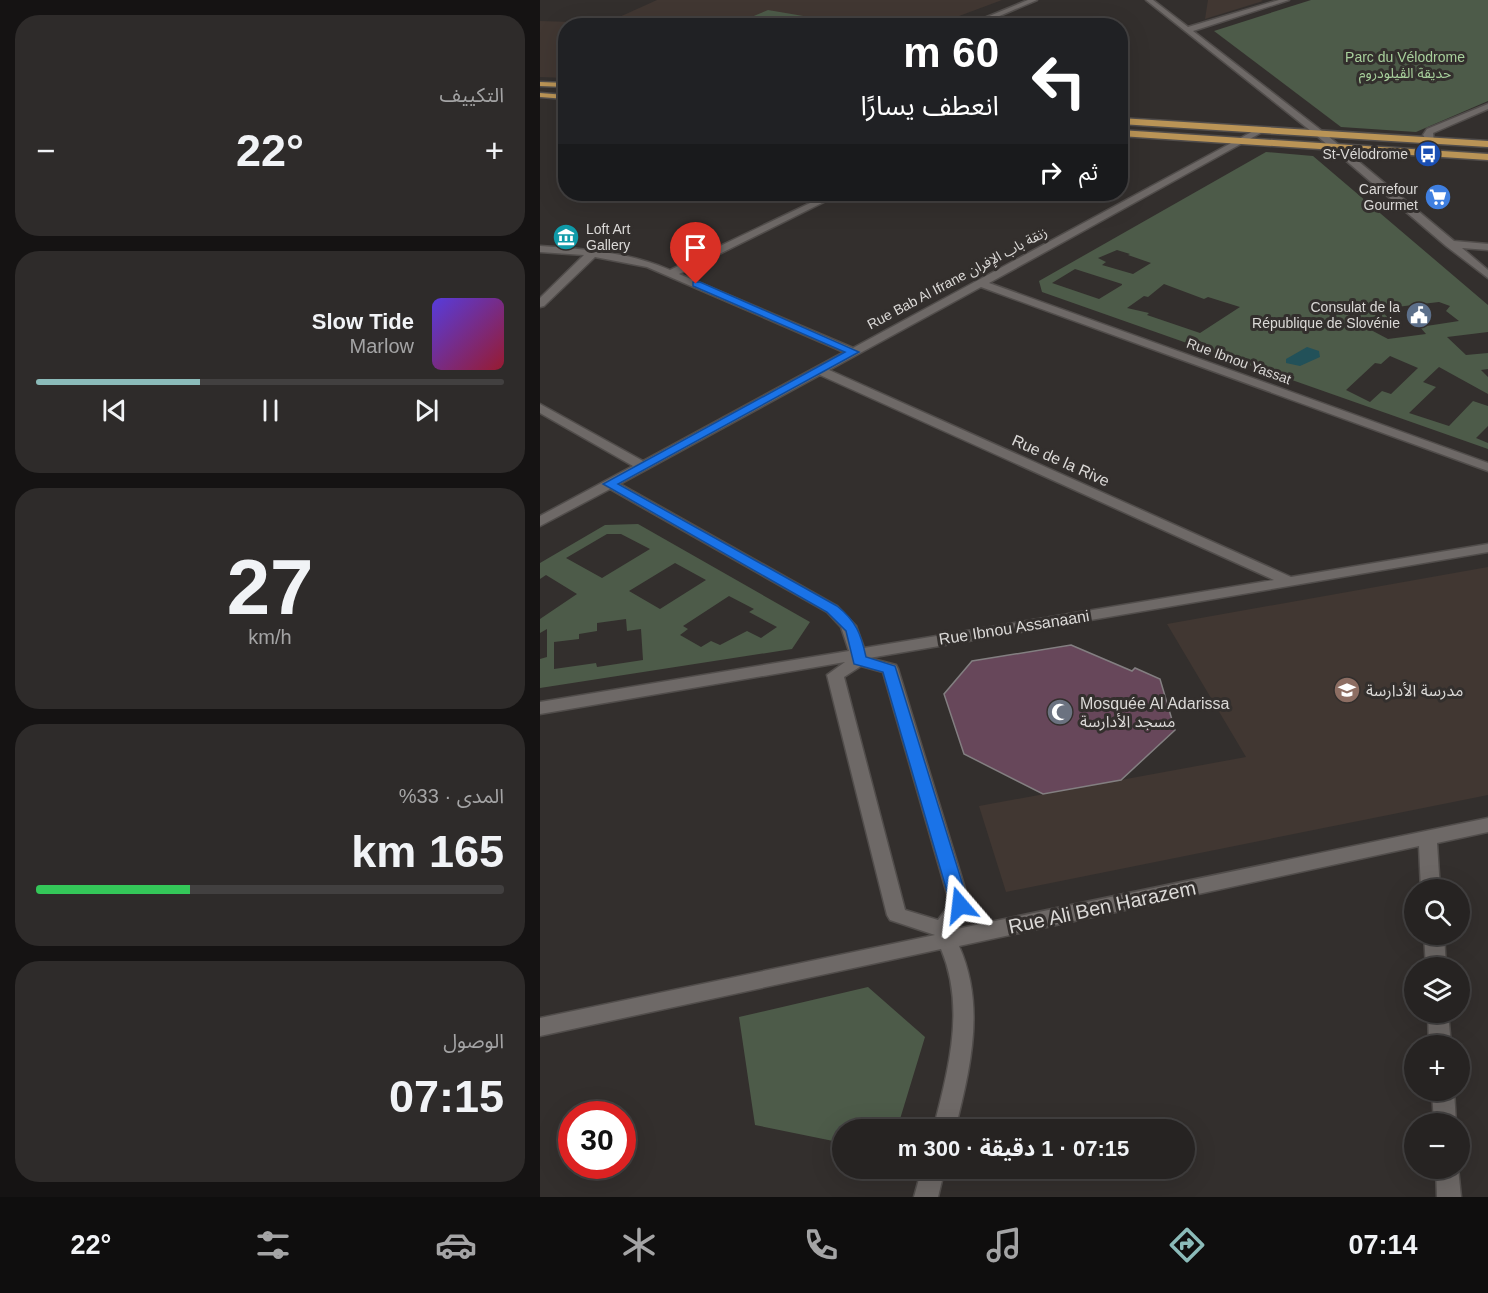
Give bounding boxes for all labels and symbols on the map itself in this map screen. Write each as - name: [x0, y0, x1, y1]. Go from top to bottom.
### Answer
- park label: Parc du Vélodrome حديقة الڤيلودروم: [1345, 49, 1465, 84]
- bus stop icon: St-Vélodrome: [1413, 139, 1443, 169]
- place label: St-Vélodrome: [1322, 146, 1408, 162]
- place label: Carrefour Gourmet: [1359, 181, 1418, 213]
- supermarket icon: Carrefour Gourmet: [1423, 182, 1453, 212]
- place label: Loft Art Gallery: [586, 221, 630, 253]
- museum icon: Loft Art Gallery: [551, 222, 581, 252]
- pin: [670, 222, 721, 284]
- street label: Rue Bab Al Ifrane زنقة باب الإفران: [864, 224, 1051, 334]
- place label: Consulat de la République de Slovénie: [1252, 299, 1400, 331]
- public building icon: Consulat de la République de Slovénie: [1404, 300, 1434, 330]
- street label: Rue Ibnou Yassat: [1185, 335, 1294, 387]
- street label: Rue de la Rive: [1009, 431, 1112, 490]
- street label: Rue Ibnou Assanaani: [938, 607, 1091, 648]
- school or university icon: مدرسة الأدارسة: [1332, 675, 1362, 705]
- place label: مدرسة الأدارسة: [1366, 682, 1463, 700]
- place label: Mosquée Al Adarissa مسجد الأدارسة: [1080, 695, 1230, 731]
- mosque icon: Mosquée Al Adarissa مسجد الأدارسة: [1045, 697, 1075, 727]
- position arrow: [928, 873, 992, 937]
- street label: Rue Ali Ben Harazem: [1006, 876, 1198, 938]
- speed limit sign: 30: [558, 1101, 636, 1179]

